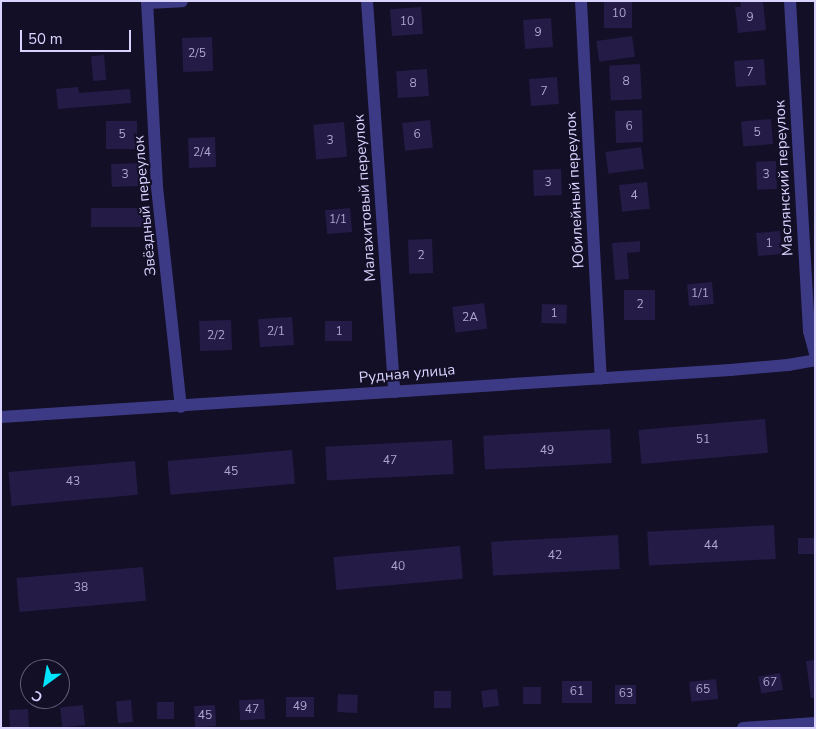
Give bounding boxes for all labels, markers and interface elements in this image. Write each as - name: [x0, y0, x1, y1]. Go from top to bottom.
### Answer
- house number: 10: [612, 7, 626, 21]
- house number: 9: [746, 11, 754, 25]
- house number: 10: [400, 15, 414, 29]
- scale bar: [22, 20, 134, 52]
- house number: 9: [534, 26, 542, 40]
- text: 50 m: [28, 29, 63, 49]
- house number: 2/5: [188, 47, 206, 61]
- house number: 7: [746, 66, 754, 80]
- house number: 8: [622, 75, 630, 89]
- house number: 8: [409, 77, 417, 91]
- house number: 7: [540, 85, 548, 99]
- street label: Маслянский переулок: [771, 100, 797, 256]
- street label: Юбилейный переулок: [562, 111, 588, 269]
- street label: Малахитовый переулок: [350, 114, 380, 282]
- house number: 6: [625, 120, 633, 134]
- house number: 5: [753, 126, 761, 140]
- house number: 5: [118, 128, 126, 142]
- house number: 6: [413, 128, 421, 142]
- house number: 3: [326, 134, 334, 148]
- street label: Звёздный переулок: [130, 135, 160, 277]
- house number: 2/4: [193, 146, 211, 160]
- house number: 3: [121, 168, 129, 182]
- house number: 3: [762, 168, 770, 182]
- house number: 3: [544, 176, 552, 190]
- house number: 4: [630, 189, 638, 203]
- house number: 1/1: [329, 213, 347, 227]
- house number: 1: [765, 237, 773, 251]
- house number: 2: [417, 249, 425, 263]
- house number: 1/1: [691, 287, 709, 301]
- house number: 2: [636, 298, 644, 312]
- house number: 1: [550, 307, 558, 321]
- house number: 2А: [462, 311, 478, 325]
- house number: 2/1: [267, 325, 285, 339]
- house number: 1: [335, 325, 343, 339]
- house number: 2/2: [207, 329, 225, 343]
- street label: Рудная улица: [358, 361, 456, 387]
- house number: 51: [696, 433, 710, 447]
- house number: 49: [540, 444, 554, 458]
- house number: 47: [383, 454, 397, 468]
- house number: 45: [224, 465, 238, 479]
- house number: 43: [66, 475, 80, 489]
- house number: 44: [704, 539, 718, 553]
- house number: 42: [548, 549, 562, 563]
- house number: 40: [391, 560, 405, 574]
- house number: 38: [74, 581, 88, 595]
- north arrow: [20, 659, 70, 709]
- house number: 67: [763, 676, 777, 690]
- house number: 65: [696, 683, 710, 697]
- house number: 61: [570, 685, 584, 699]
- text: С: [28, 686, 46, 707]
- house number: 63: [619, 687, 633, 701]
- house number: 49: [293, 700, 307, 714]
- house number: 47: [245, 703, 259, 717]
- house number: 45: [198, 709, 212, 723]

